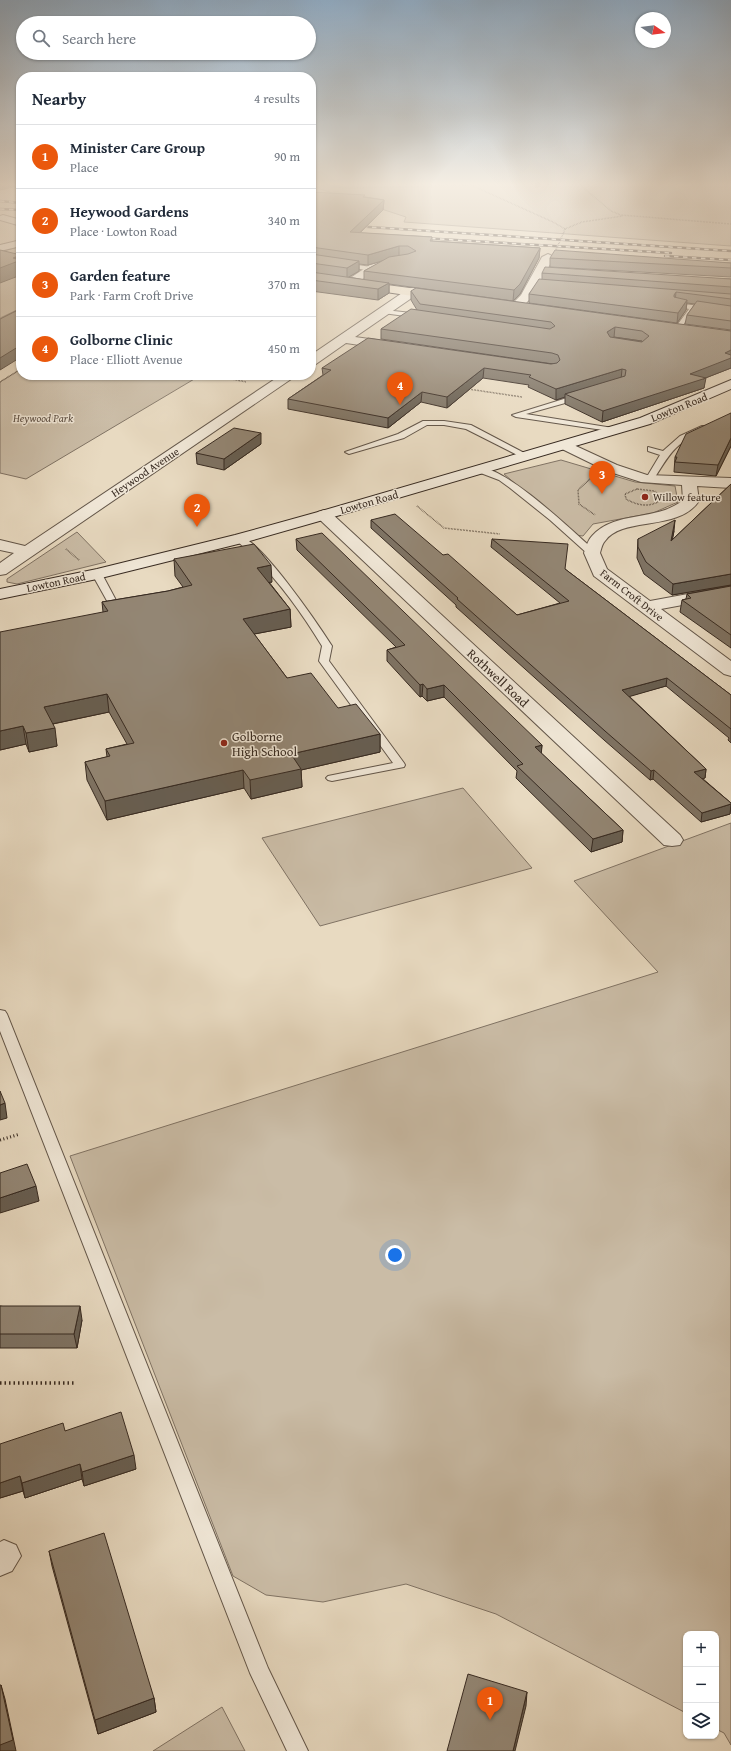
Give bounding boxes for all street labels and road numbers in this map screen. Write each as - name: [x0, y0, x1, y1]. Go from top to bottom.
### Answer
- street label: Lowton Road: [648, 388, 710, 426]
- street label: Heywood Avenue: [108, 443, 182, 501]
- street label: Lowton Road: [338, 486, 400, 518]
- street label: Farm Croft Drive: [597, 565, 667, 625]
- street label: Lowton Road: [25, 568, 87, 596]
- street label: Rothwell Road: [463, 644, 533, 712]

